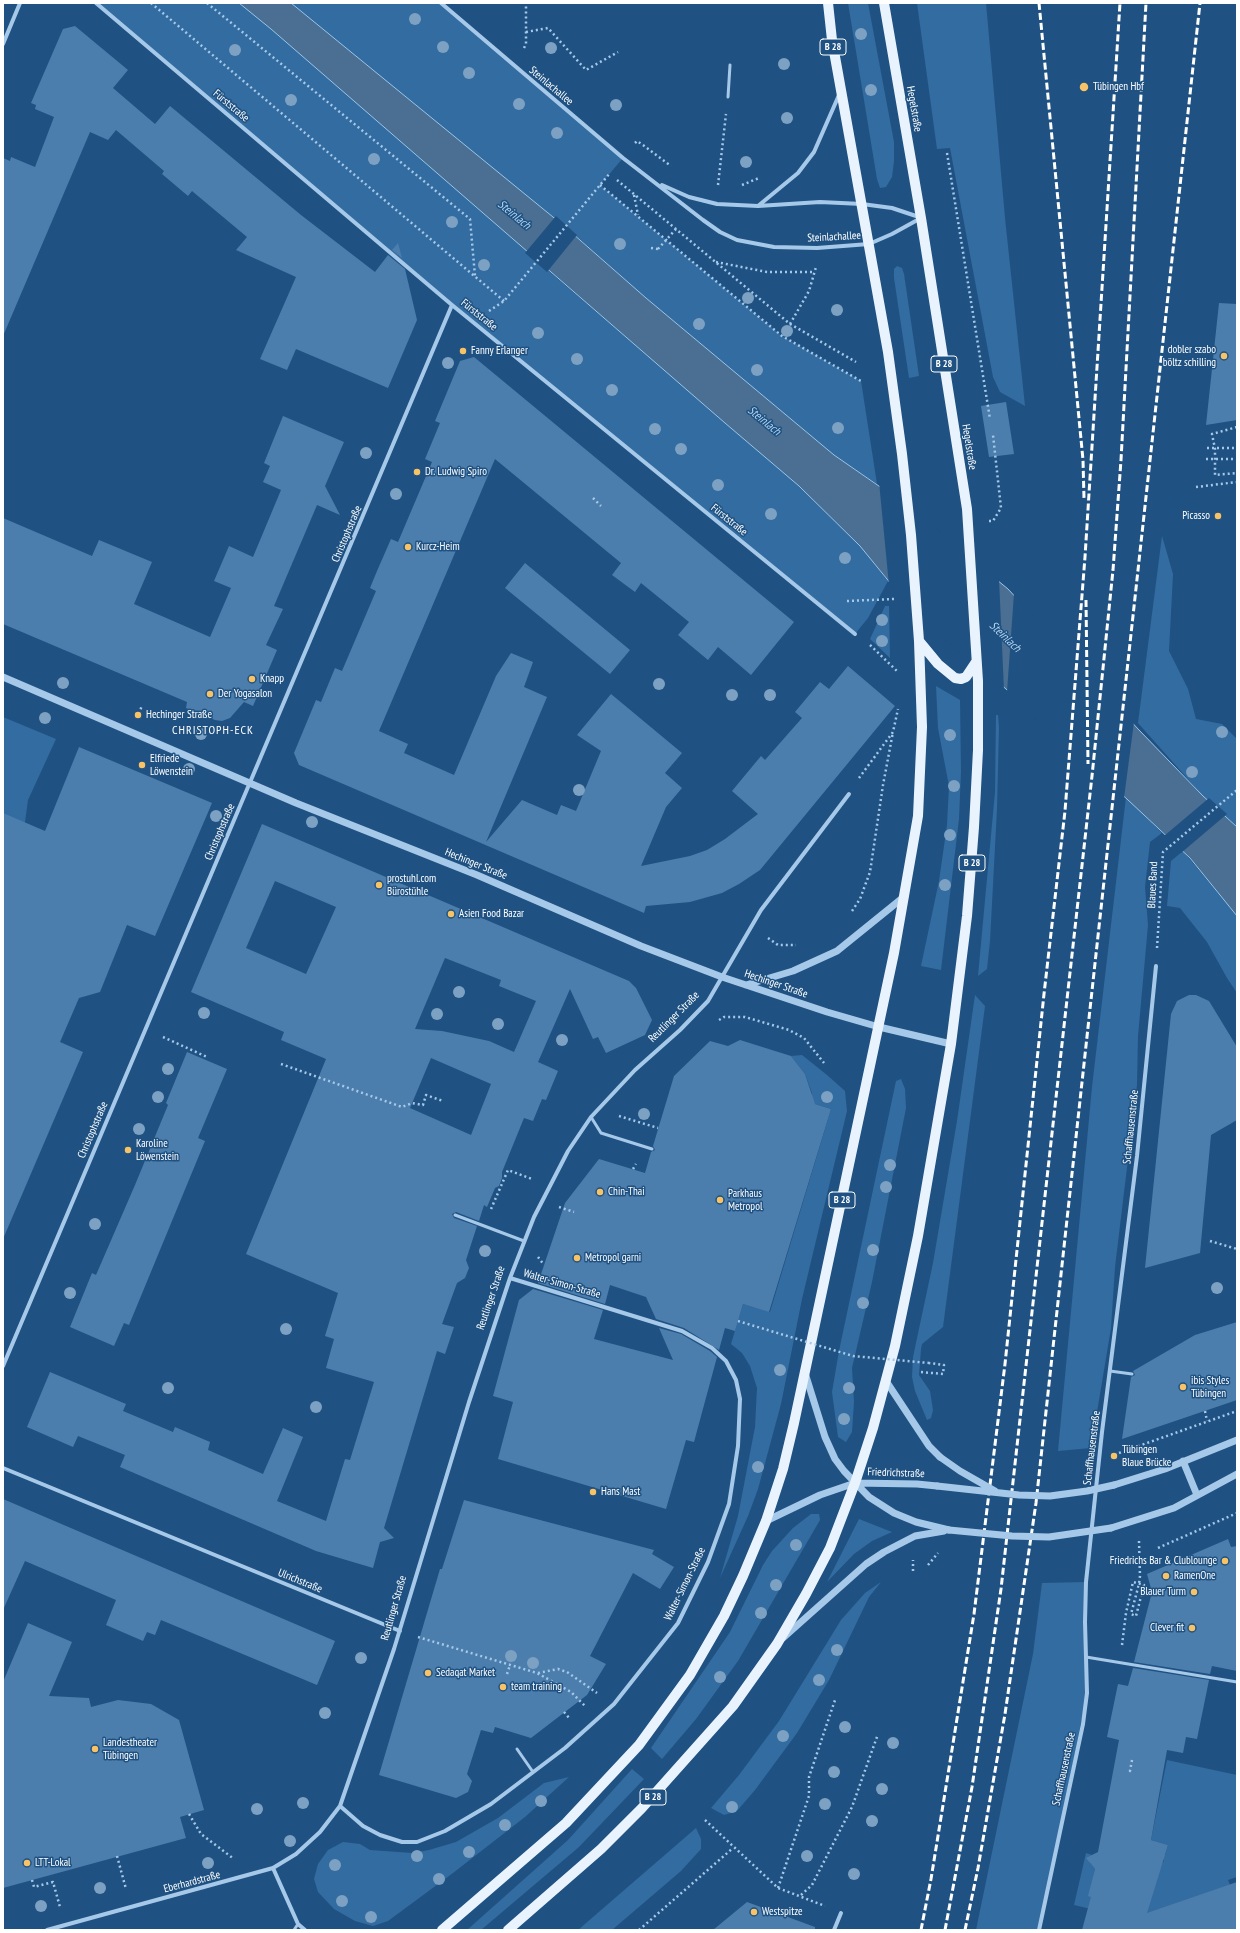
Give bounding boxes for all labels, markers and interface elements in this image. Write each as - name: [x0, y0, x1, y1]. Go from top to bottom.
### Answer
- road number: B 28: [820, 39, 846, 55]
- street label: Steinlachallee: [526, 64, 576, 108]
- place label: Tübingen Hbf: [1093, 80, 1144, 94]
- marker: Tübingen Hbf: [1078, 81, 1090, 93]
- street label: Hegelstraße: [903, 85, 925, 133]
- street label: Fürststraße: [210, 87, 252, 125]
- water label: Steinlach: [495, 197, 533, 233]
- street label: Steinlachallee: [807, 229, 861, 245]
- street label: Fürststraße: [458, 296, 500, 334]
- place label: dobler szabo böltz schilling: [1163, 343, 1216, 369]
- place label: Fanny Erlanger: [471, 344, 528, 358]
- marker: Fanny Erlanger: [458, 346, 468, 356]
- marker: dobler szabo böltz schilling: [1219, 351, 1229, 361]
- road number: B 28: [931, 356, 957, 372]
- water label: Steinlach: [745, 403, 783, 439]
- street label: Hegelstraße: [959, 423, 979, 471]
- place label: Dr. Ludwig Spiro: [425, 465, 487, 479]
- marker: Dr. Ludwig Spiro: [412, 467, 422, 477]
- street label: Fürststraße: [708, 501, 750, 539]
- street label: Christophstraße: [329, 504, 365, 564]
- place label: Picasso: [1182, 509, 1210, 523]
- marker: Picasso: [1213, 511, 1223, 521]
- place label: Kurcz-Heim: [416, 540, 460, 554]
- marker: Kurcz-Heim: [403, 542, 413, 552]
- water label: Steinlach: [986, 619, 1024, 655]
- place label: Knapp: [260, 672, 284, 686]
- marker: Knapp: [247, 674, 257, 684]
- place label: Der Yogasalon: [218, 687, 272, 701]
- marker: Der Yogasalon: [205, 689, 215, 699]
- place label: Hechinger Straße: [146, 708, 212, 722]
- marker: Hechinger Straße: [133, 710, 143, 720]
- district label: CHRISTOPH-ECK: [172, 724, 254, 738]
- place label: Elfriede Löwenstein: [150, 752, 193, 778]
- marker: Elfriede Löwenstein: [137, 760, 147, 770]
- street label: Christophstraße: [202, 802, 238, 862]
- street label: Hechinger Straße: [443, 846, 509, 882]
- road number: B 28: [959, 855, 985, 871]
- street label: Blaues Band: [1145, 861, 1161, 909]
- place label: prostuhl.com Bürostühle: [387, 872, 436, 898]
- marker: prostuhl.com Bürostühle: [374, 880, 384, 890]
- place label: Asien Food Bazar: [459, 907, 524, 921]
- marker: Asien Food Bazar: [446, 909, 456, 919]
- street label: Hechinger Straße: [743, 967, 809, 1001]
- street label: Reutlinger Straße: [646, 989, 702, 1045]
- street label: Schaffhausenstraße: [1121, 1089, 1141, 1165]
- street label: Christophstraße: [75, 1100, 111, 1160]
- place label: Karoline Löwenstein: [136, 1137, 179, 1163]
- marker: Karoline Löwenstein: [123, 1145, 133, 1155]
- place label: Chin-Thai: [608, 1185, 645, 1199]
- marker: Chin-Thai: [595, 1187, 605, 1197]
- place label: Parkhaus Metropol: [728, 1187, 762, 1213]
- road number: B 28: [829, 1192, 855, 1208]
- marker: Parkhaus Metropol: [715, 1195, 725, 1205]
- place label: Metropol garni: [585, 1251, 641, 1265]
- marker: Metropol garni: [572, 1253, 582, 1263]
- street label: Reutlinger Straße: [474, 1264, 508, 1332]
- street label: Walter-Simon-Straße: [522, 1267, 602, 1301]
- place label: ibis Styles Tübingen: [1191, 1374, 1229, 1400]
- marker: ibis Styles Tübingen: [1178, 1382, 1188, 1392]
- street label: Schaffhausenstraße: [1081, 1410, 1103, 1486]
- place label: Tübingen Blaue Brücke: [1122, 1443, 1171, 1469]
- marker: Tübingen Blaue Brücke: [1109, 1451, 1119, 1461]
- street label: Friedrichstraße: [867, 1465, 925, 1481]
- place label: Hans Mast: [601, 1485, 640, 1499]
- marker: Hans Mast: [588, 1487, 598, 1497]
- street label: Walter-Simon-Straße: [662, 1545, 708, 1623]
- place label: Friedrichs Bar & Clublounge: [1110, 1554, 1217, 1568]
- marker: Friedrichs Bar & Clublounge: [1220, 1556, 1230, 1566]
- street label: Ulrichstraße: [276, 1566, 324, 1596]
- place label: RamenOne: [1174, 1569, 1216, 1583]
- marker: RamenOne: [1161, 1571, 1171, 1581]
- street label: Reutlinger Straße: [378, 1574, 410, 1642]
- place label: Blauer Turm: [1140, 1585, 1186, 1599]
- marker: Blauer Turm: [1189, 1587, 1199, 1597]
- place label: Clever fit: [1150, 1621, 1184, 1635]
- marker: Clever fit: [1187, 1623, 1197, 1633]
- place label: Sedaqat Market: [436, 1666, 495, 1680]
- marker: Sedaqat Market: [423, 1668, 433, 1678]
- place label: team training: [511, 1680, 562, 1694]
- marker: team training: [498, 1682, 508, 1692]
- street label: Schaffhausenstraße: [1050, 1731, 1078, 1807]
- place label: Landestheater Tübingen: [103, 1736, 157, 1762]
- marker: Landestheater Tübingen: [90, 1744, 100, 1754]
- road number: B 28: [640, 1789, 666, 1805]
- place label: LTT-Lokal: [35, 1856, 71, 1870]
- marker: LTT-Lokal: [22, 1858, 32, 1868]
- street label: Eberhardstraße: [162, 1868, 222, 1896]
- place label: Westspitze: [762, 1905, 803, 1919]
- marker: Westspitze: [749, 1907, 759, 1917]

